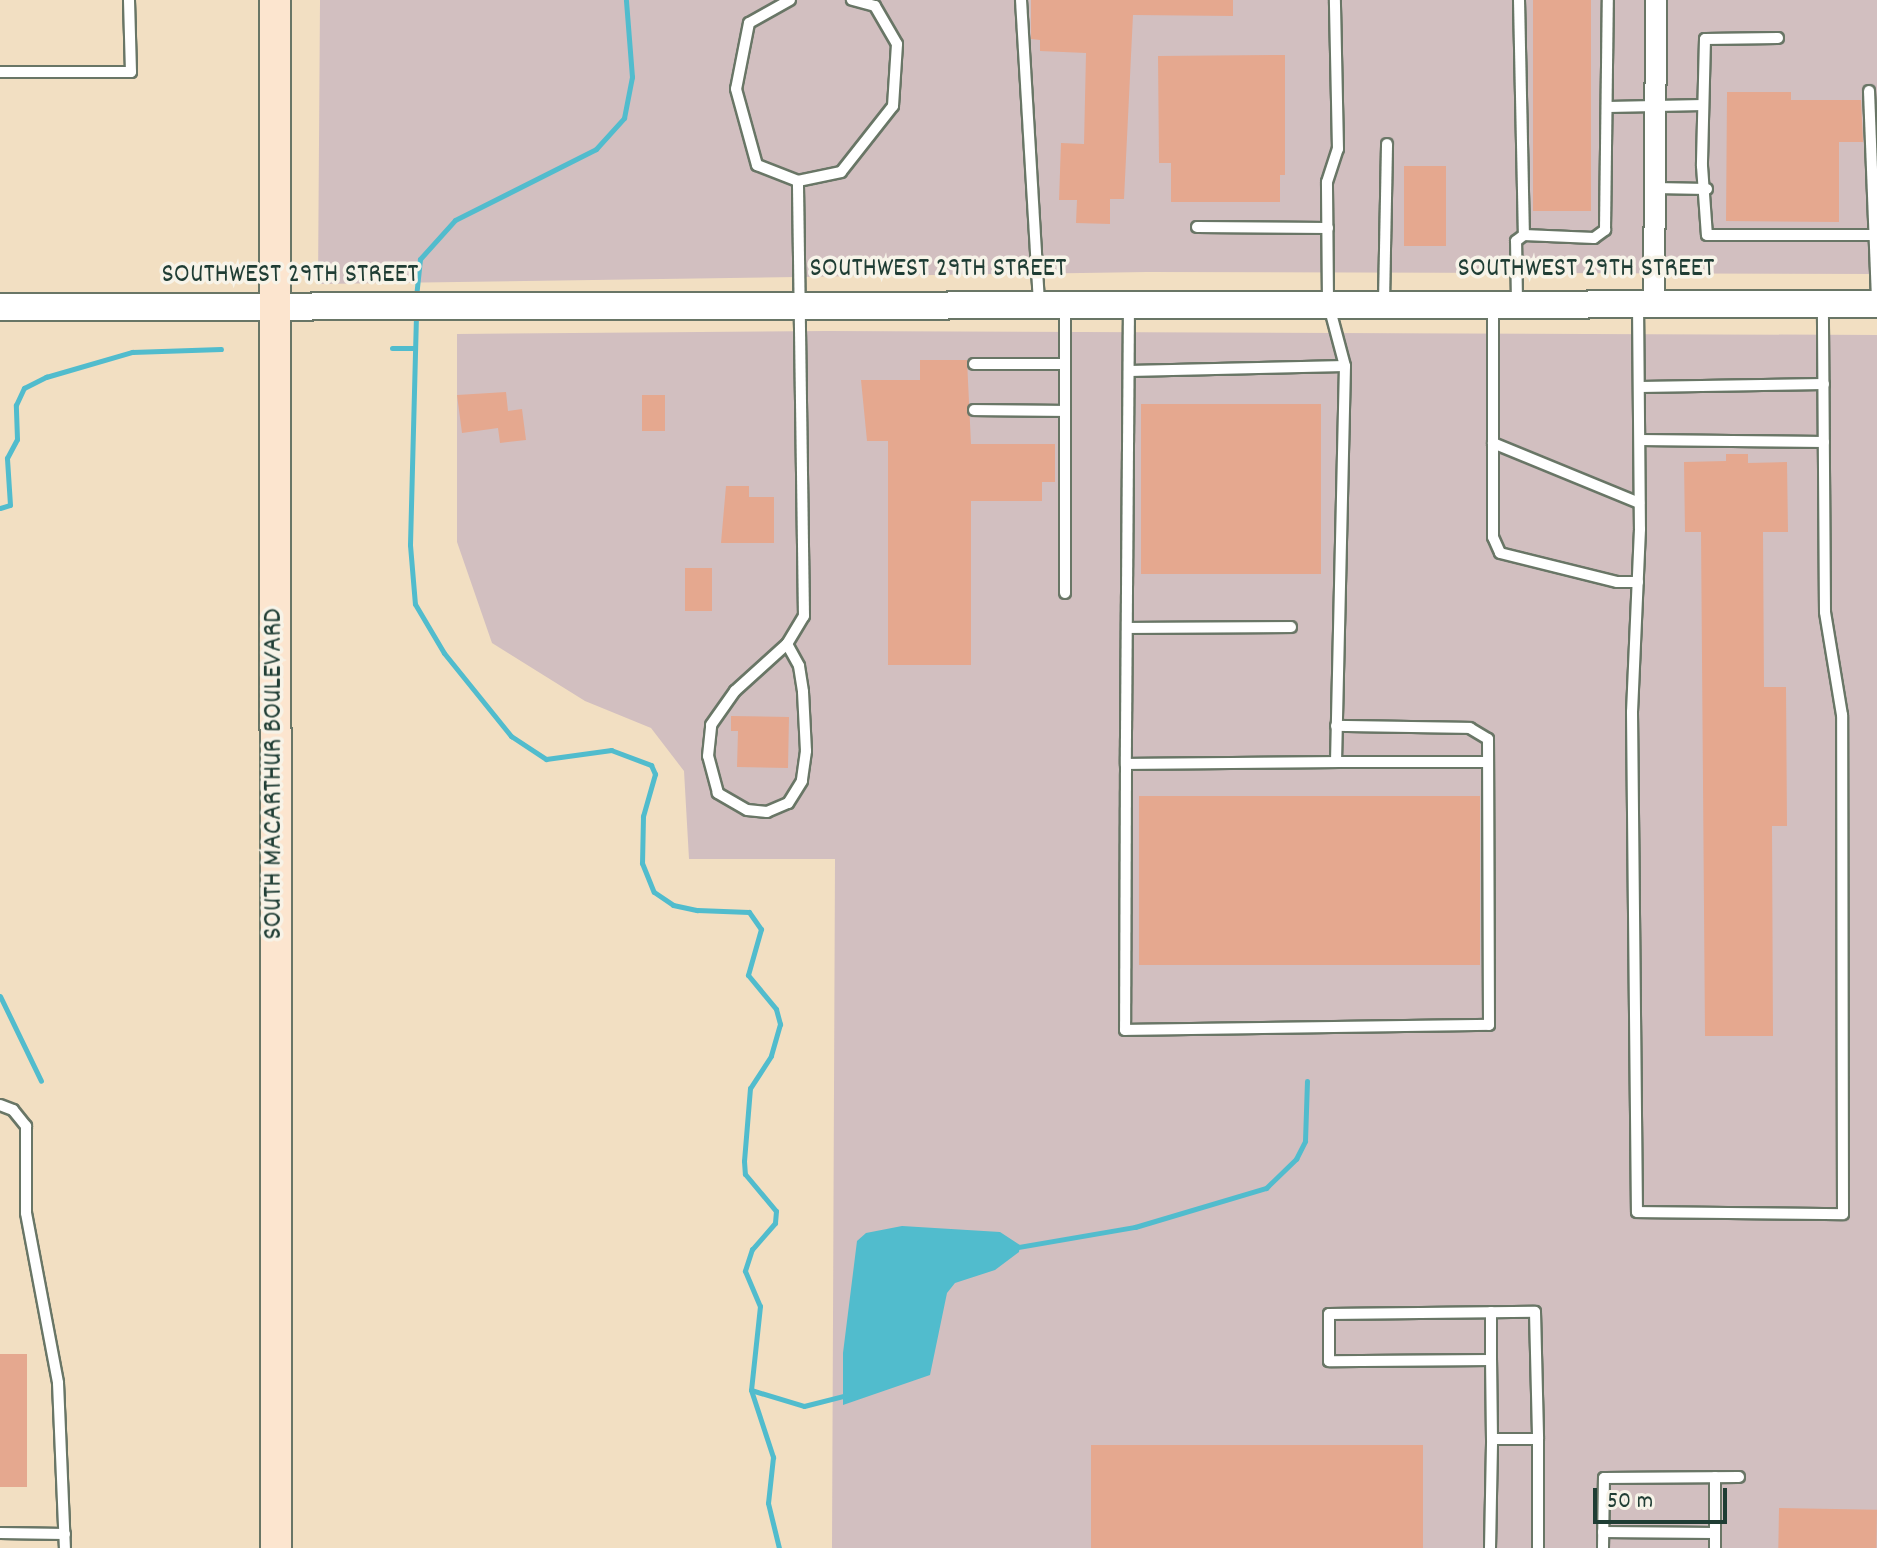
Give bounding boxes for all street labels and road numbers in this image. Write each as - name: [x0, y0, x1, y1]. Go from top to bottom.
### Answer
- street label: SOUTHWEST 29TH STREET: [809, 253, 1067, 287]
- street label: SOUTHWEST 29TH STREET: [1457, 253, 1715, 287]
- street label: SOUTHWEST 29TH STREET: [161, 259, 419, 293]
- street label: SOUTH MACARTHUR BOULEVARD: [258, 608, 292, 940]

